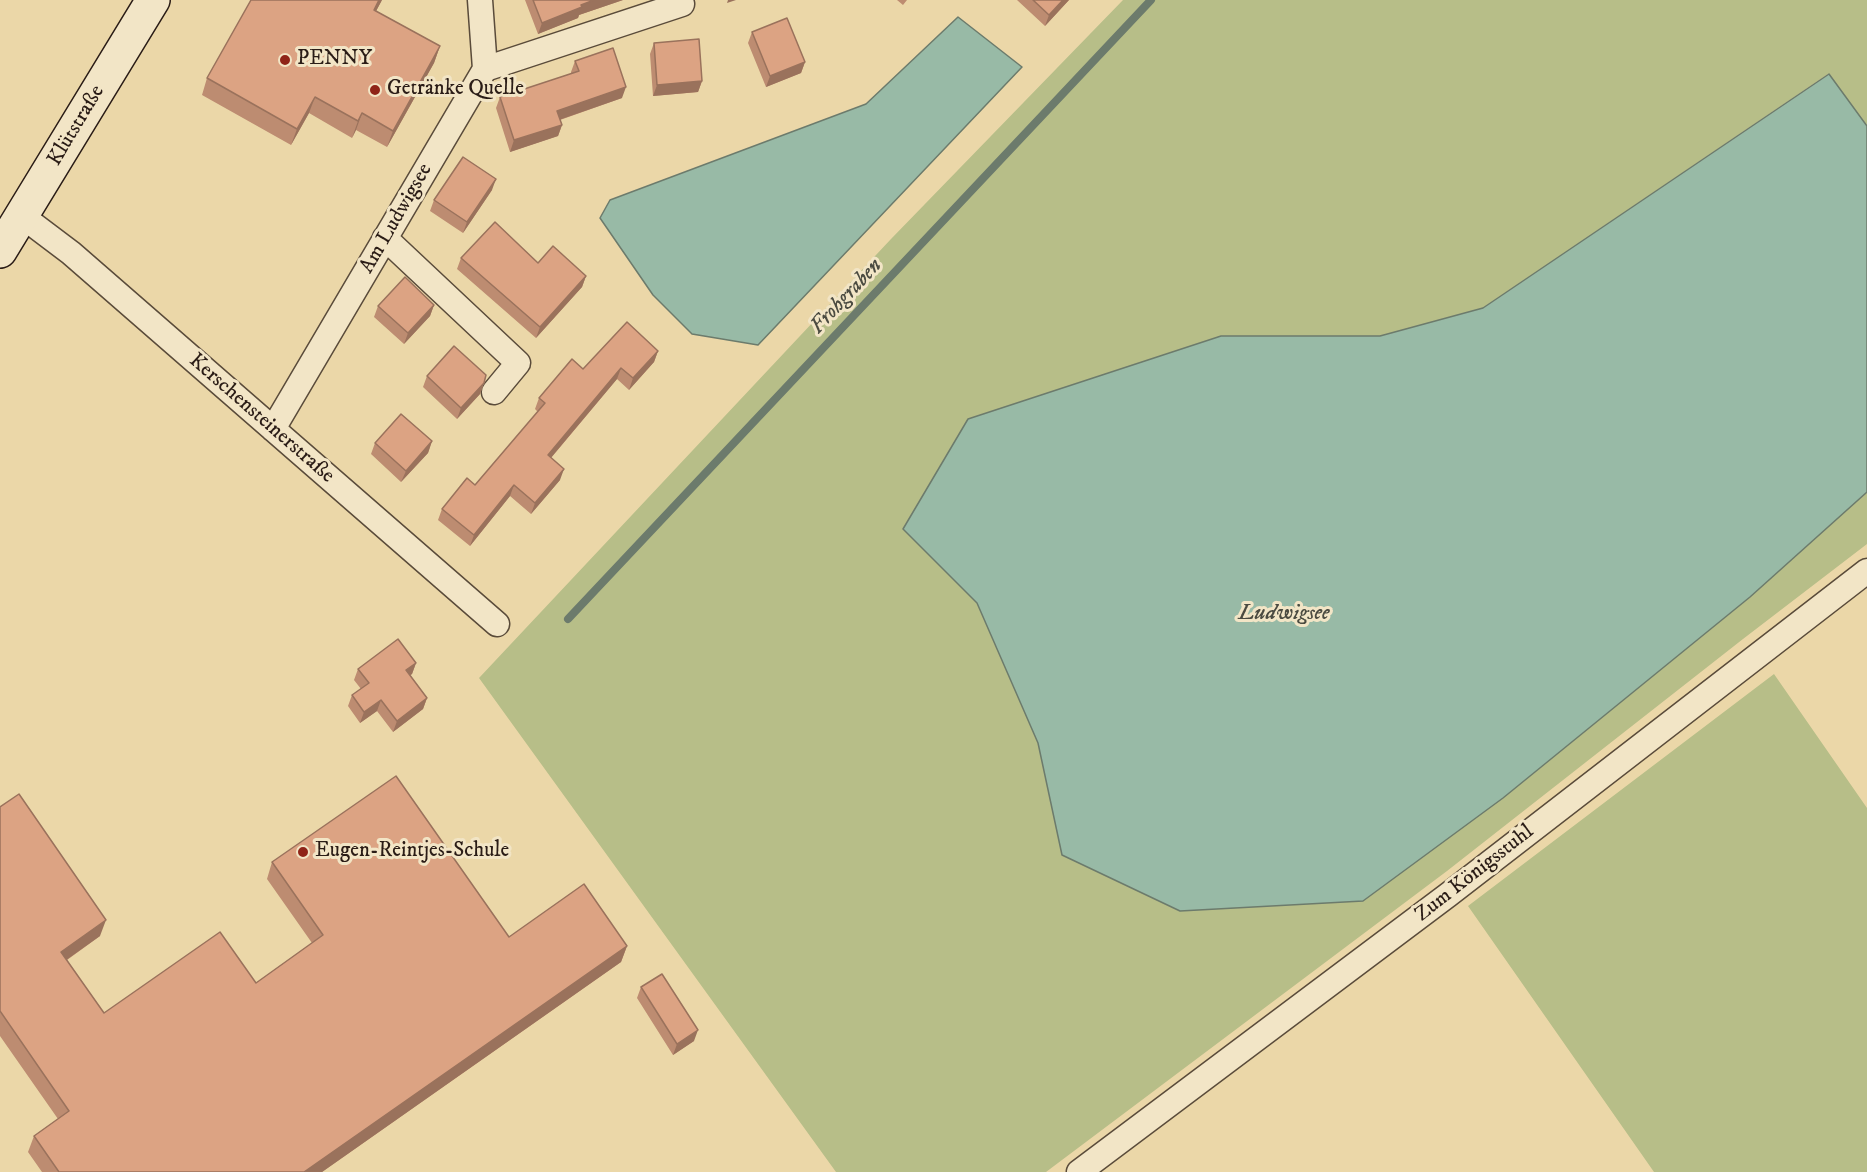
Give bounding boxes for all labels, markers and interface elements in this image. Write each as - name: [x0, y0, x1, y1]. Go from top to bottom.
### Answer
- place label: PENNY: [297, 47, 372, 73]
- marker: PENNY: [278, 53, 292, 67]
- place label: Getränke Quelle: [387, 77, 524, 103]
- street label: Klütstraße: [43, 81, 111, 171]
- marker: Getränke Quelle: [368, 83, 382, 97]
- street label: Am Ludwigsee: [355, 160, 439, 278]
- water label: Frohgraben: [805, 254, 889, 340]
- street label: Kerschensteinerstraße: [183, 349, 339, 489]
- water label: Ludwigsee: [1238, 601, 1330, 627]
- street label: Zum Königsstuhl: [1411, 820, 1539, 928]
- place label: Eugen-Reintjes-Schule: [315, 839, 509, 865]
- marker: Eugen-Reintjes-Schule: [296, 845, 310, 859]

